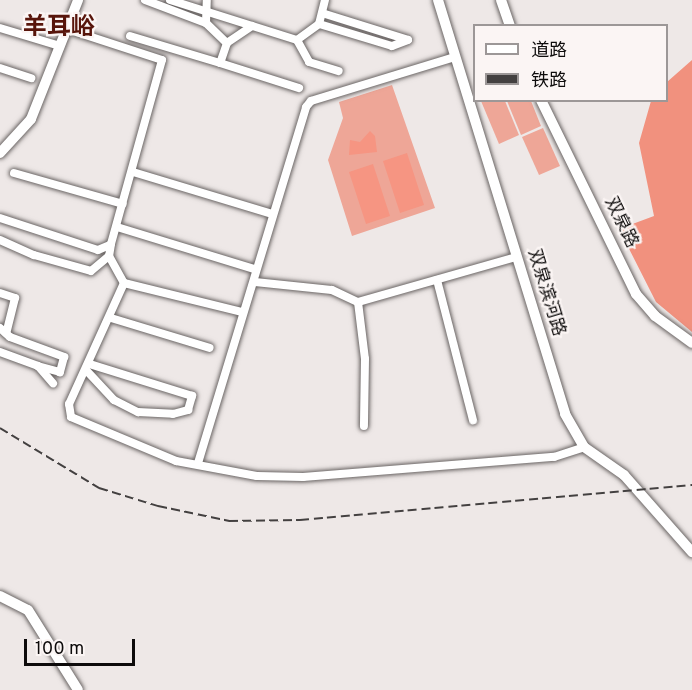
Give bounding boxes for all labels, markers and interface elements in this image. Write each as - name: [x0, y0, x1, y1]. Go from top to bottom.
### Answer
- district label: 羊耳峪: [23, 15, 95, 43]
- legend: [473, 24, 668, 102]
- text: 道路: [531, 40, 567, 63]
- text: 铁路: [531, 70, 567, 93]
- street label: 双泉路: [598, 194, 642, 252]
- street label: 双泉滨河路: [522, 247, 568, 339]
- scale bar: [27, 627, 138, 665]
- text: 100 m: [35, 638, 84, 661]

